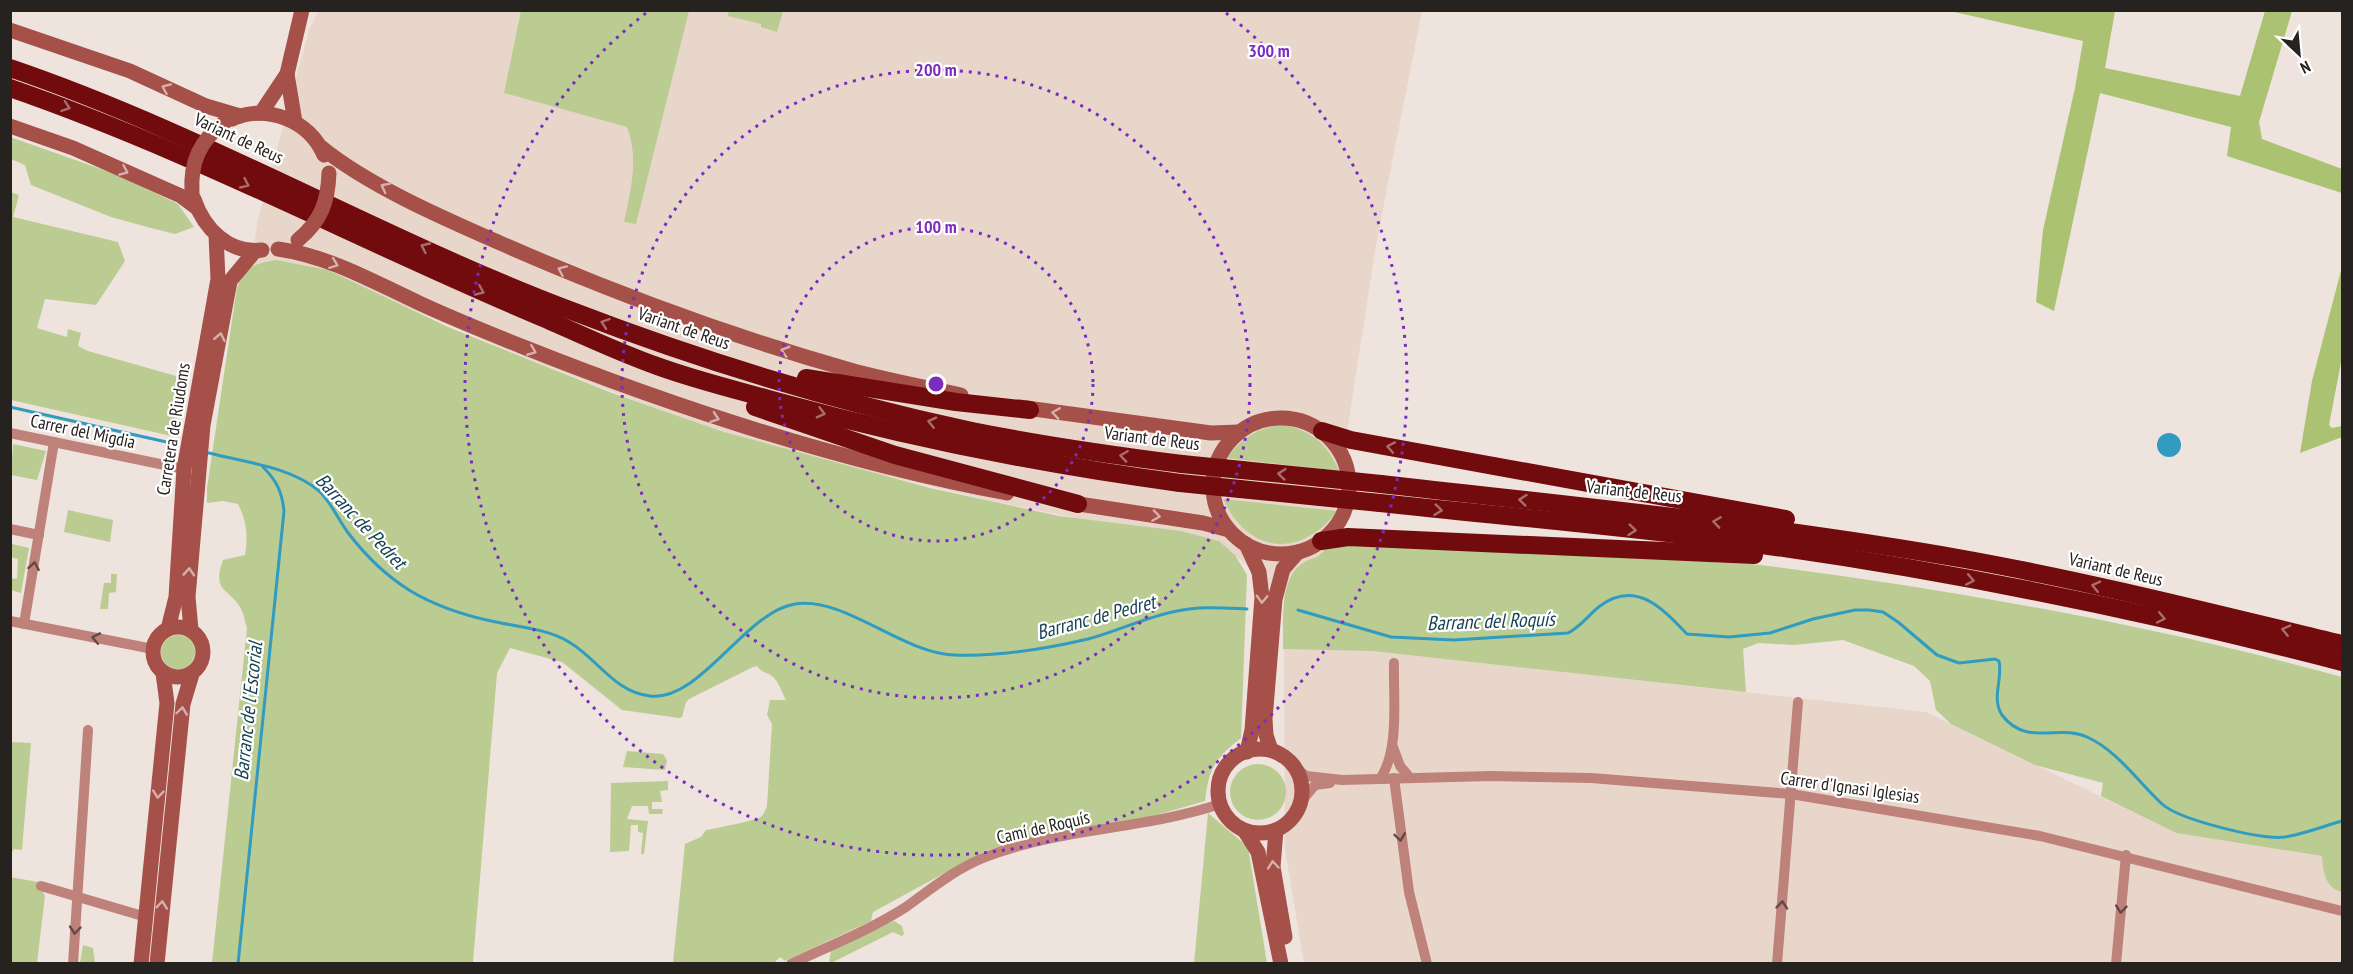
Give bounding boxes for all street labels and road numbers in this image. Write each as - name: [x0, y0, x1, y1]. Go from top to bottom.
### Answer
- street label: Variant de Reus: [190, 107, 287, 169]
- street label: Variant de Reus: [634, 301, 733, 354]
- street label: Carretera de Riudoms: [151, 361, 195, 497]
- street label: Carrer del Migdia: [28, 409, 138, 453]
- street label: Variant de Reus: [1102, 421, 1201, 455]
- street label: Variant de Reus: [1584, 474, 1683, 507]
- street label: Variant de Reus: [2066, 547, 2165, 591]
- street label: Carrer d'Ignasi Iglesias: [1779, 766, 1921, 808]
- street label: Camí de Roquís: [994, 805, 1092, 849]

